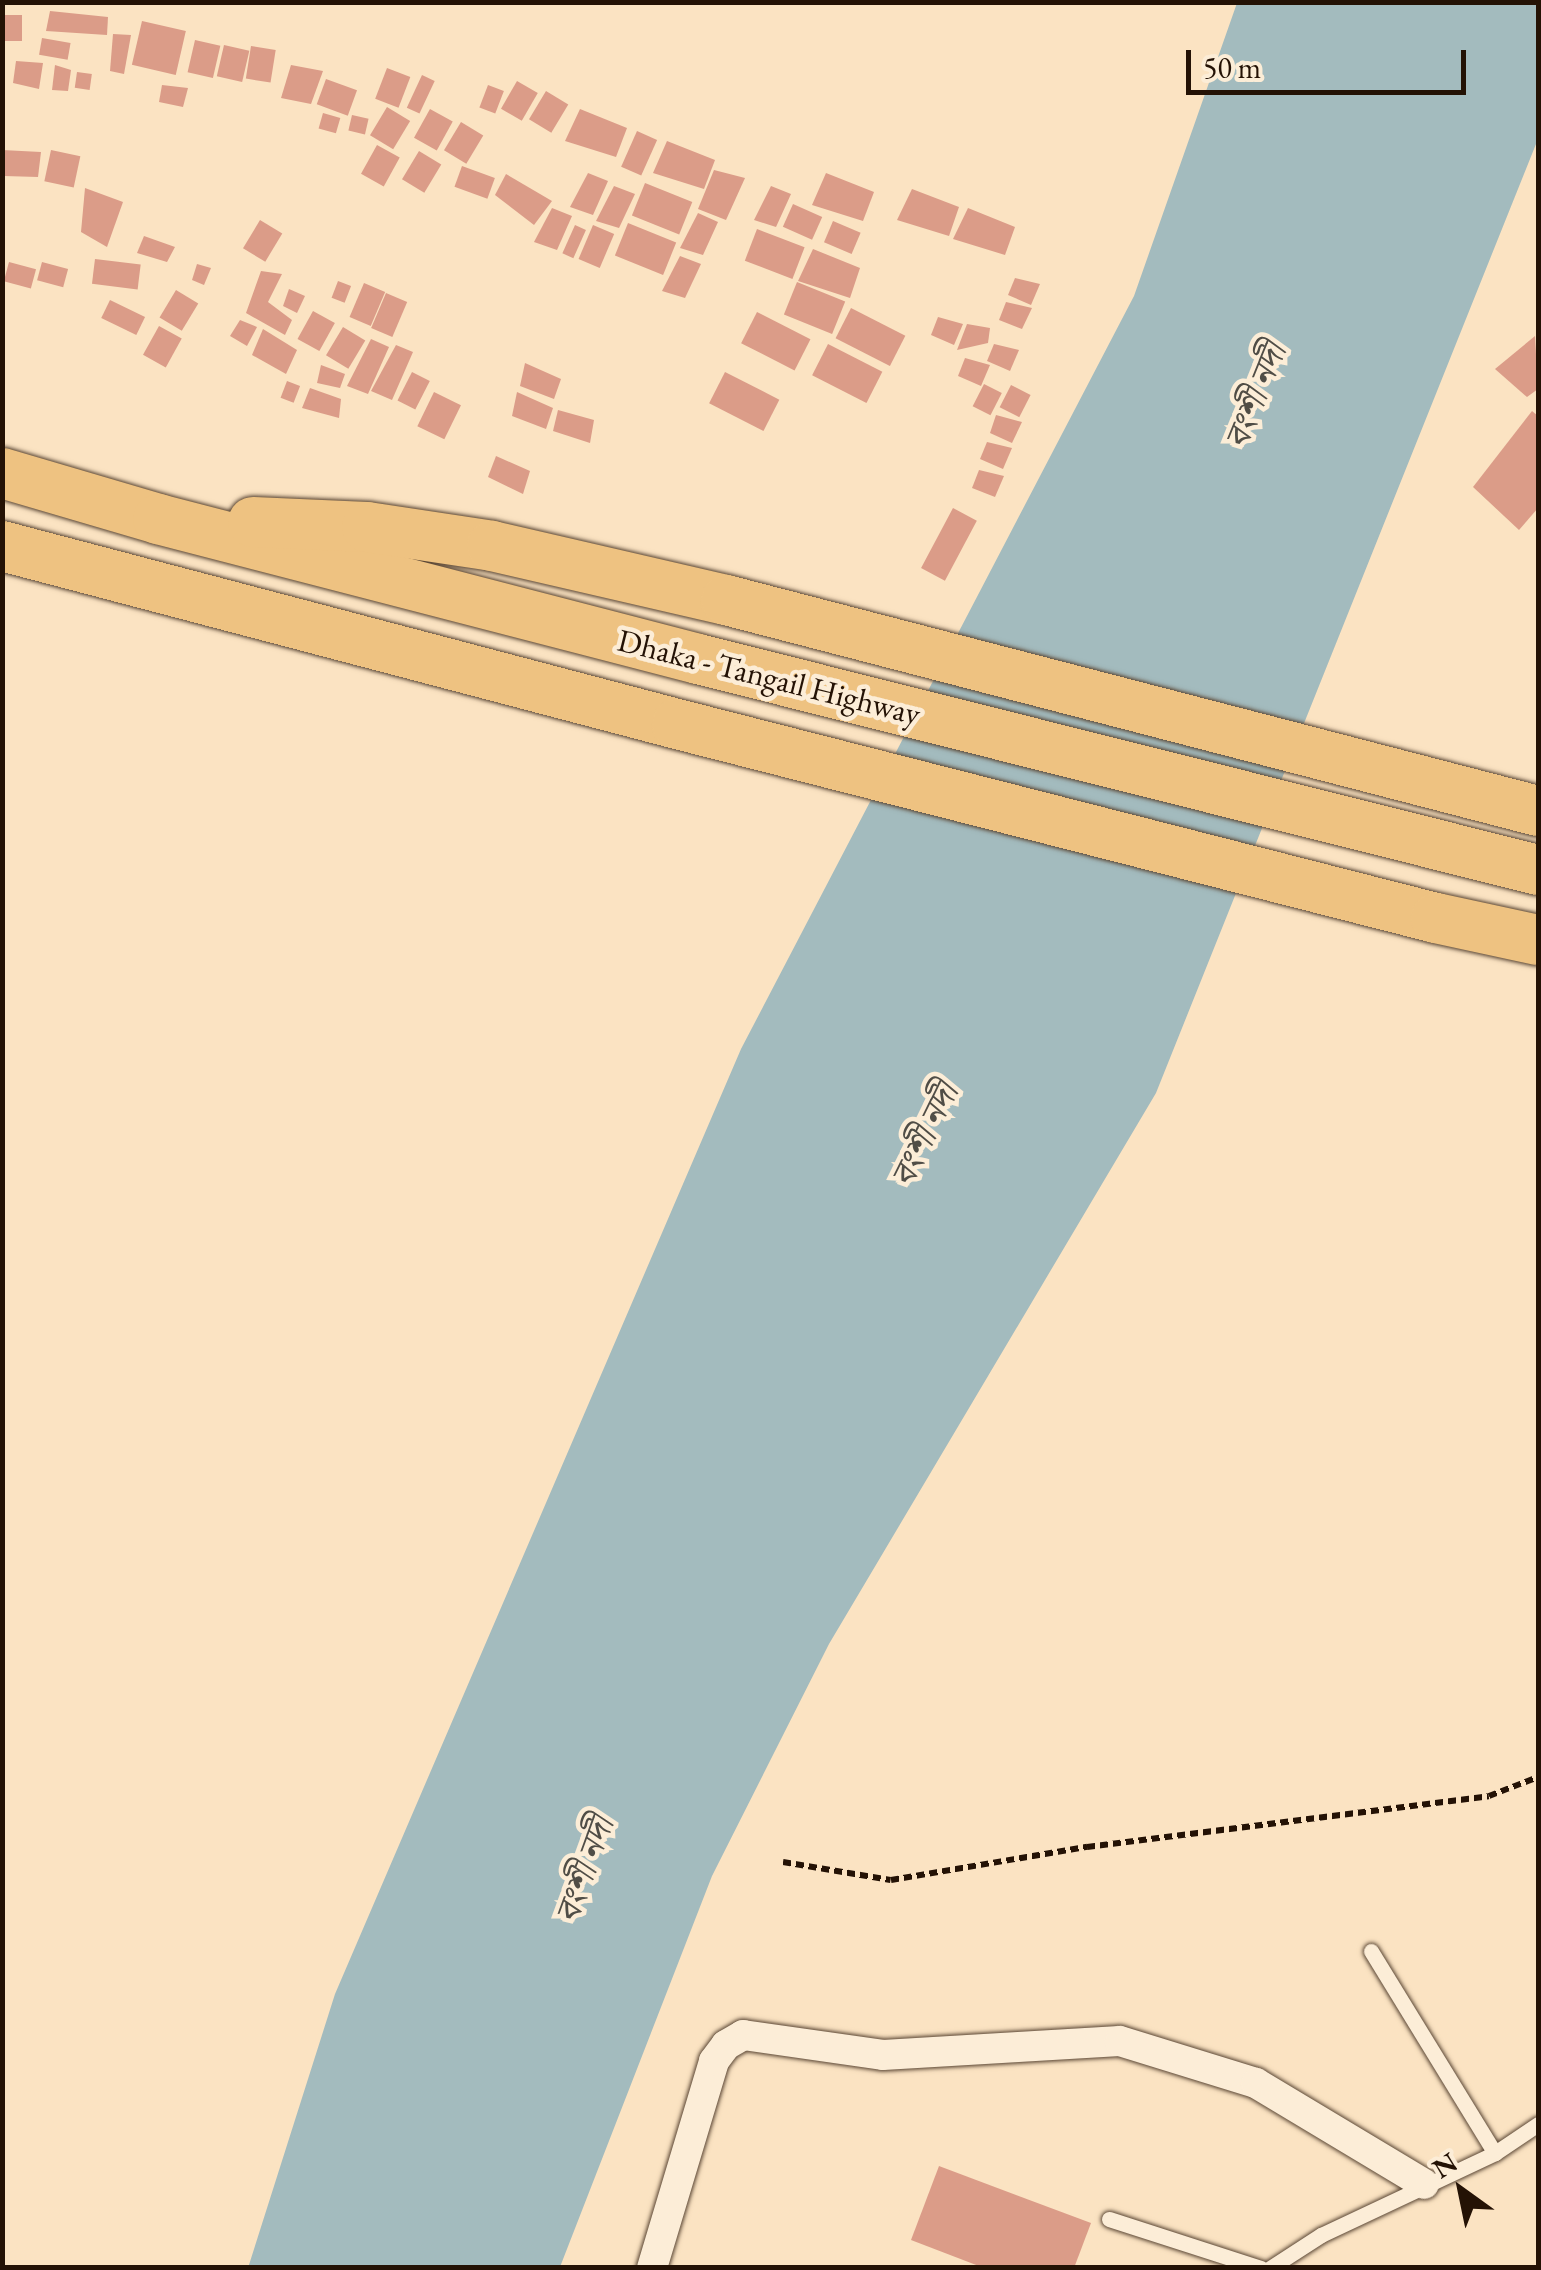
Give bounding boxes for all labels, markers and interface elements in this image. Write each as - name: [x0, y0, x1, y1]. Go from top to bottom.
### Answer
- scale bar: [1191, 30, 1471, 92]
- text: 50 m: [1203, 48, 1261, 87]
- water label: বংশী নদী: [1215, 337, 1295, 455]
- street label: Dhaka - Tangail Highway: [614, 621, 924, 733]
- water label: বংশী নদী: [881, 1076, 967, 1194]
- water label: বংশী নদী: [546, 1811, 622, 1929]
- north arrow: [1411, 2140, 1511, 2240]
- text: N: [1425, 2144, 1464, 2186]

